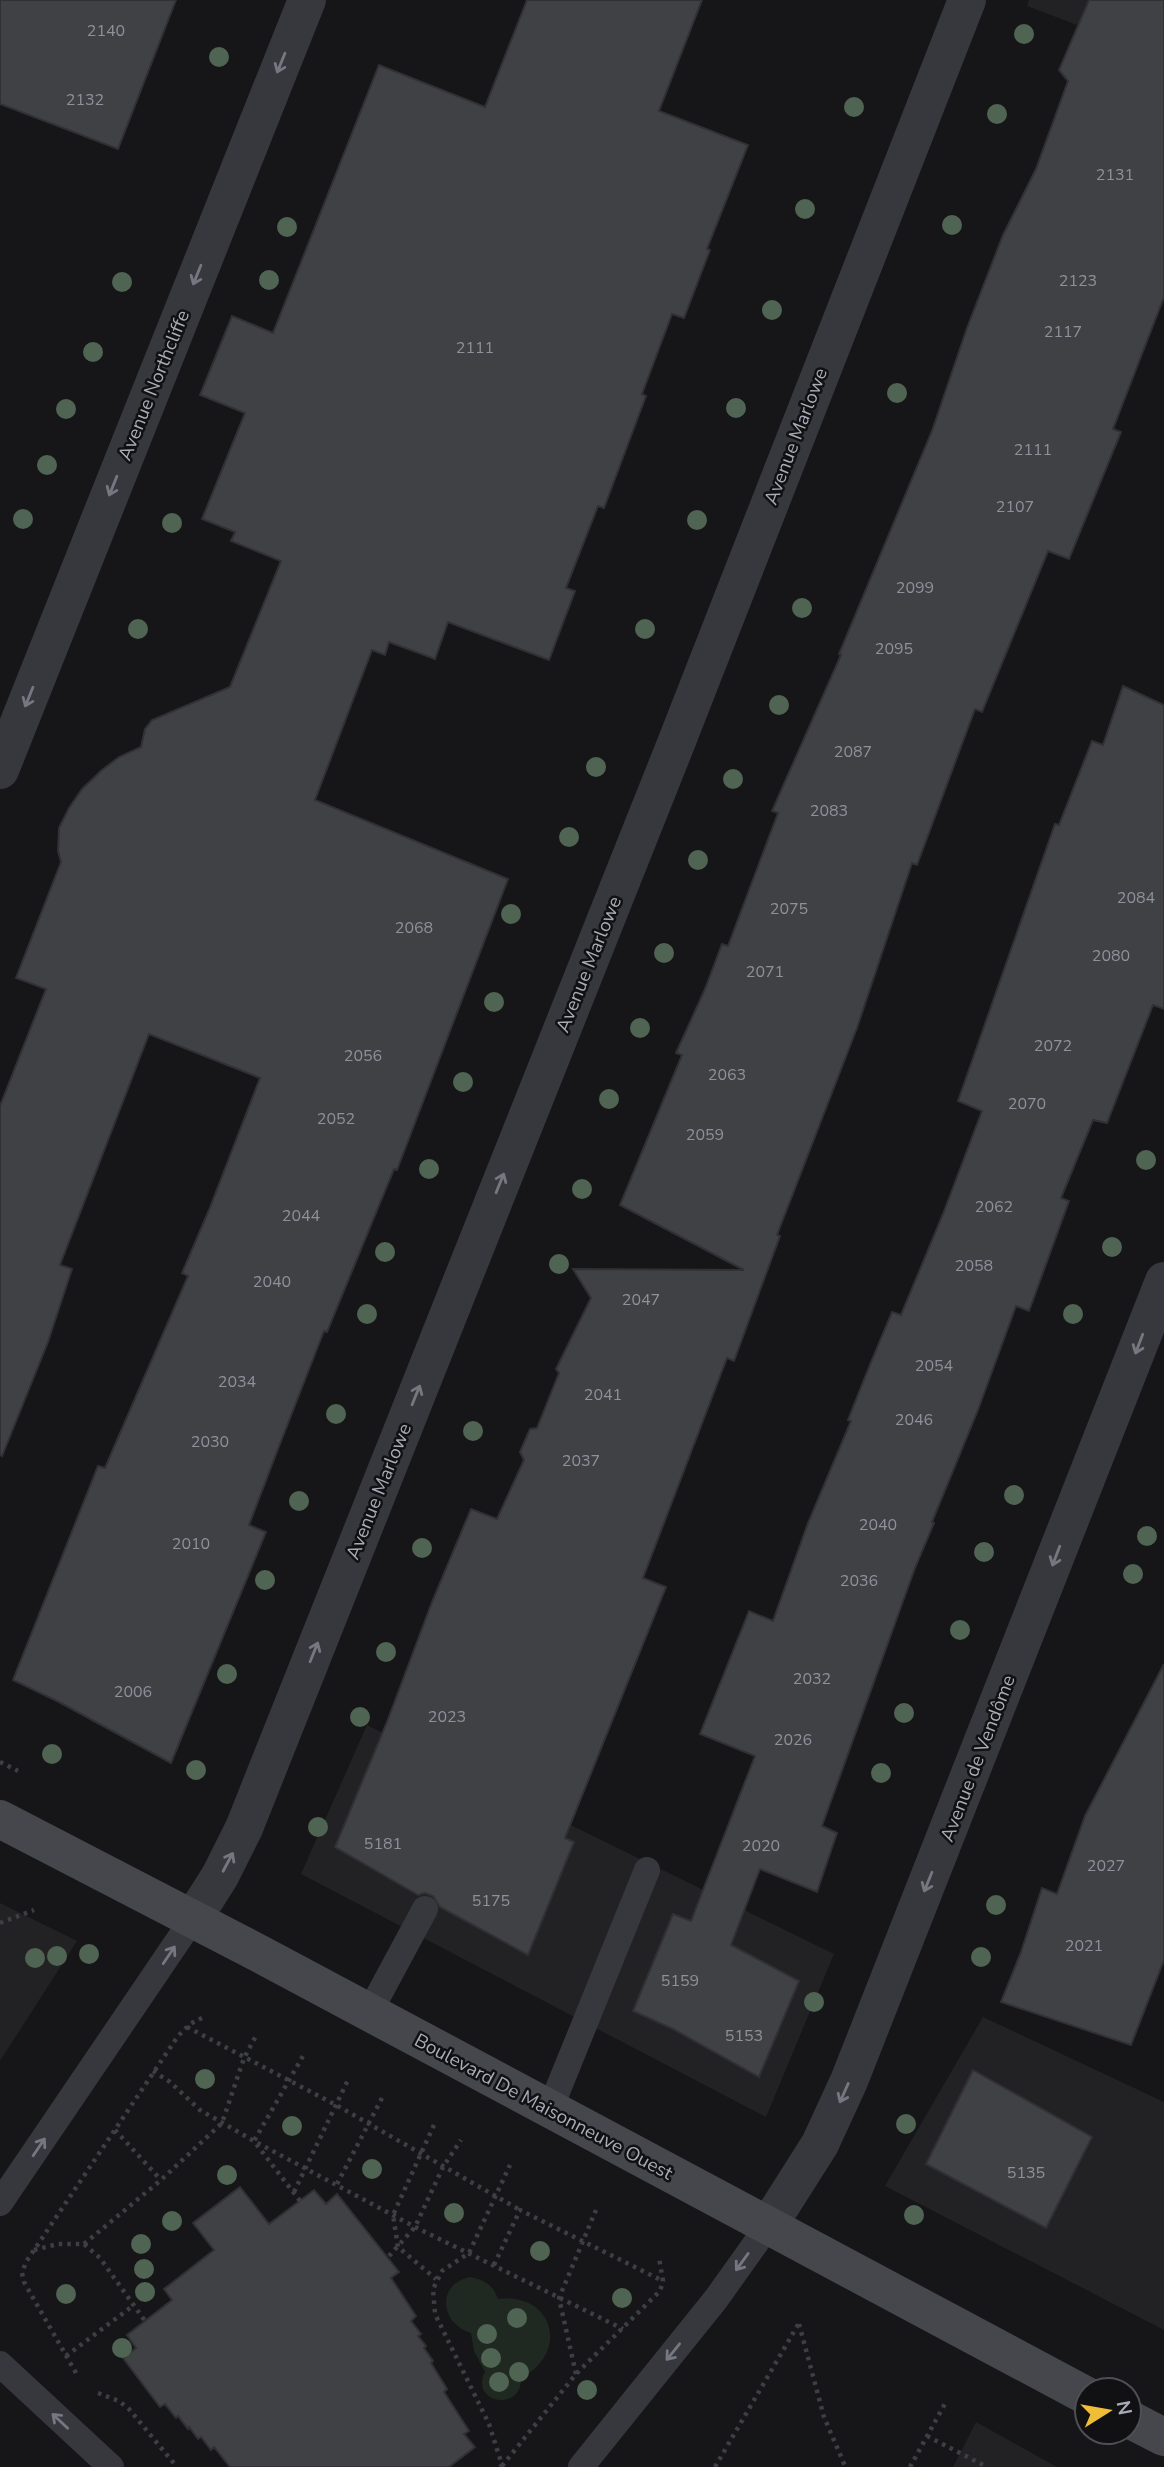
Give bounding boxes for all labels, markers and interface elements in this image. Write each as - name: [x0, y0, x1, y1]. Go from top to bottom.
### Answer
- house number: 2140: [87, 20, 125, 42]
- one-way arrow: [274, 52, 287, 74]
- house number: 2132: [66, 89, 104, 111]
- house number: 2131: [1096, 164, 1134, 186]
- one-way arrow: [189, 263, 202, 285]
- house number: 2123: [1059, 270, 1097, 292]
- street label: Avenue Northcliffe: [112, 306, 196, 464]
- house number: 2117: [1044, 321, 1082, 343]
- house number: 2111: [456, 337, 494, 359]
- street label: Avenue Marlowe: [758, 364, 834, 509]
- house number: 2111: [1014, 439, 1052, 461]
- one-way arrow: [105, 475, 118, 496]
- house number: 2107: [996, 496, 1034, 518]
- house number: 2099: [896, 577, 934, 599]
- house number: 2095: [875, 638, 913, 660]
- one-way arrow: [21, 686, 34, 708]
- house number: 2087: [834, 741, 872, 763]
- house number: 2083: [810, 800, 848, 822]
- house number: 2084: [1117, 887, 1156, 909]
- street label: Avenue Marlowe: [550, 892, 628, 1036]
- house number: 2075: [770, 898, 808, 920]
- house number: 2068: [395, 917, 433, 939]
- house number: 2080: [1092, 945, 1130, 967]
- house number: 2071: [746, 961, 784, 983]
- house number: 2072: [1034, 1035, 1072, 1057]
- house number: 2056: [344, 1045, 382, 1067]
- house number: 2063: [708, 1064, 746, 1086]
- house number: 2070: [1008, 1093, 1046, 1115]
- house number: 2052: [317, 1108, 355, 1130]
- house number: 2059: [686, 1124, 724, 1146]
- one-way arrow: [495, 1173, 508, 1195]
- house number: 2062: [975, 1196, 1013, 1218]
- house number: 2044: [282, 1205, 321, 1227]
- house number: 2058: [955, 1255, 993, 1277]
- house number: 2040: [253, 1271, 291, 1293]
- house number: 2047: [622, 1289, 660, 1311]
- one-way arrow: [1132, 1333, 1145, 1355]
- house number: 2054: [915, 1355, 954, 1377]
- house number: 2034: [218, 1371, 257, 1393]
- one-way arrow: [410, 1384, 423, 1406]
- house number: 2041: [584, 1384, 622, 1406]
- house number: 2046: [895, 1409, 933, 1431]
- street label: Avenue Marlowe: [340, 1419, 418, 1563]
- house number: 2030: [191, 1431, 229, 1453]
- house number: 2037: [562, 1450, 600, 1472]
- house number: 2040: [859, 1514, 897, 1536]
- house number: 2010: [172, 1533, 210, 1555]
- one-way arrow: [1049, 1545, 1061, 1566]
- house number: 2036: [840, 1570, 878, 1592]
- one-way arrow: [308, 1641, 321, 1663]
- house number: 2032: [793, 1668, 831, 1690]
- street label: Avenue de Vendôme: [934, 1671, 1022, 1845]
- house number: 2006: [114, 1681, 152, 1703]
- house number: 2023: [428, 1706, 466, 1728]
- house number: 2026: [774, 1729, 812, 1751]
- house number: 5181: [364, 1833, 402, 1855]
- house number: 2020: [742, 1835, 780, 1857]
- one-way arrow: [221, 1852, 235, 1873]
- house number: 2027: [1087, 1855, 1125, 1877]
- one-way arrow: [920, 1870, 933, 1892]
- house number: 5175: [472, 1890, 510, 1912]
- house number: 2021: [1065, 1935, 1103, 1957]
- one-way arrow: [162, 1946, 176, 1965]
- house number: 5159: [661, 1970, 699, 1992]
- house number: 5153: [725, 2025, 763, 2047]
- street label: Boulevard De Maisonneuve Ouest: [410, 2027, 678, 2186]
- one-way arrow: [837, 2082, 850, 2103]
- one-way arrow: [31, 2138, 46, 2157]
- house number: 5135: [1007, 2162, 1045, 2184]
- one-way arrow: [735, 2252, 749, 2271]
- one-way arrow: [666, 2342, 681, 2360]
- north arrow: [1073, 2376, 1143, 2446]
- text: N: [1110, 2398, 1138, 2417]
- one-way arrow: [52, 2412, 69, 2429]

